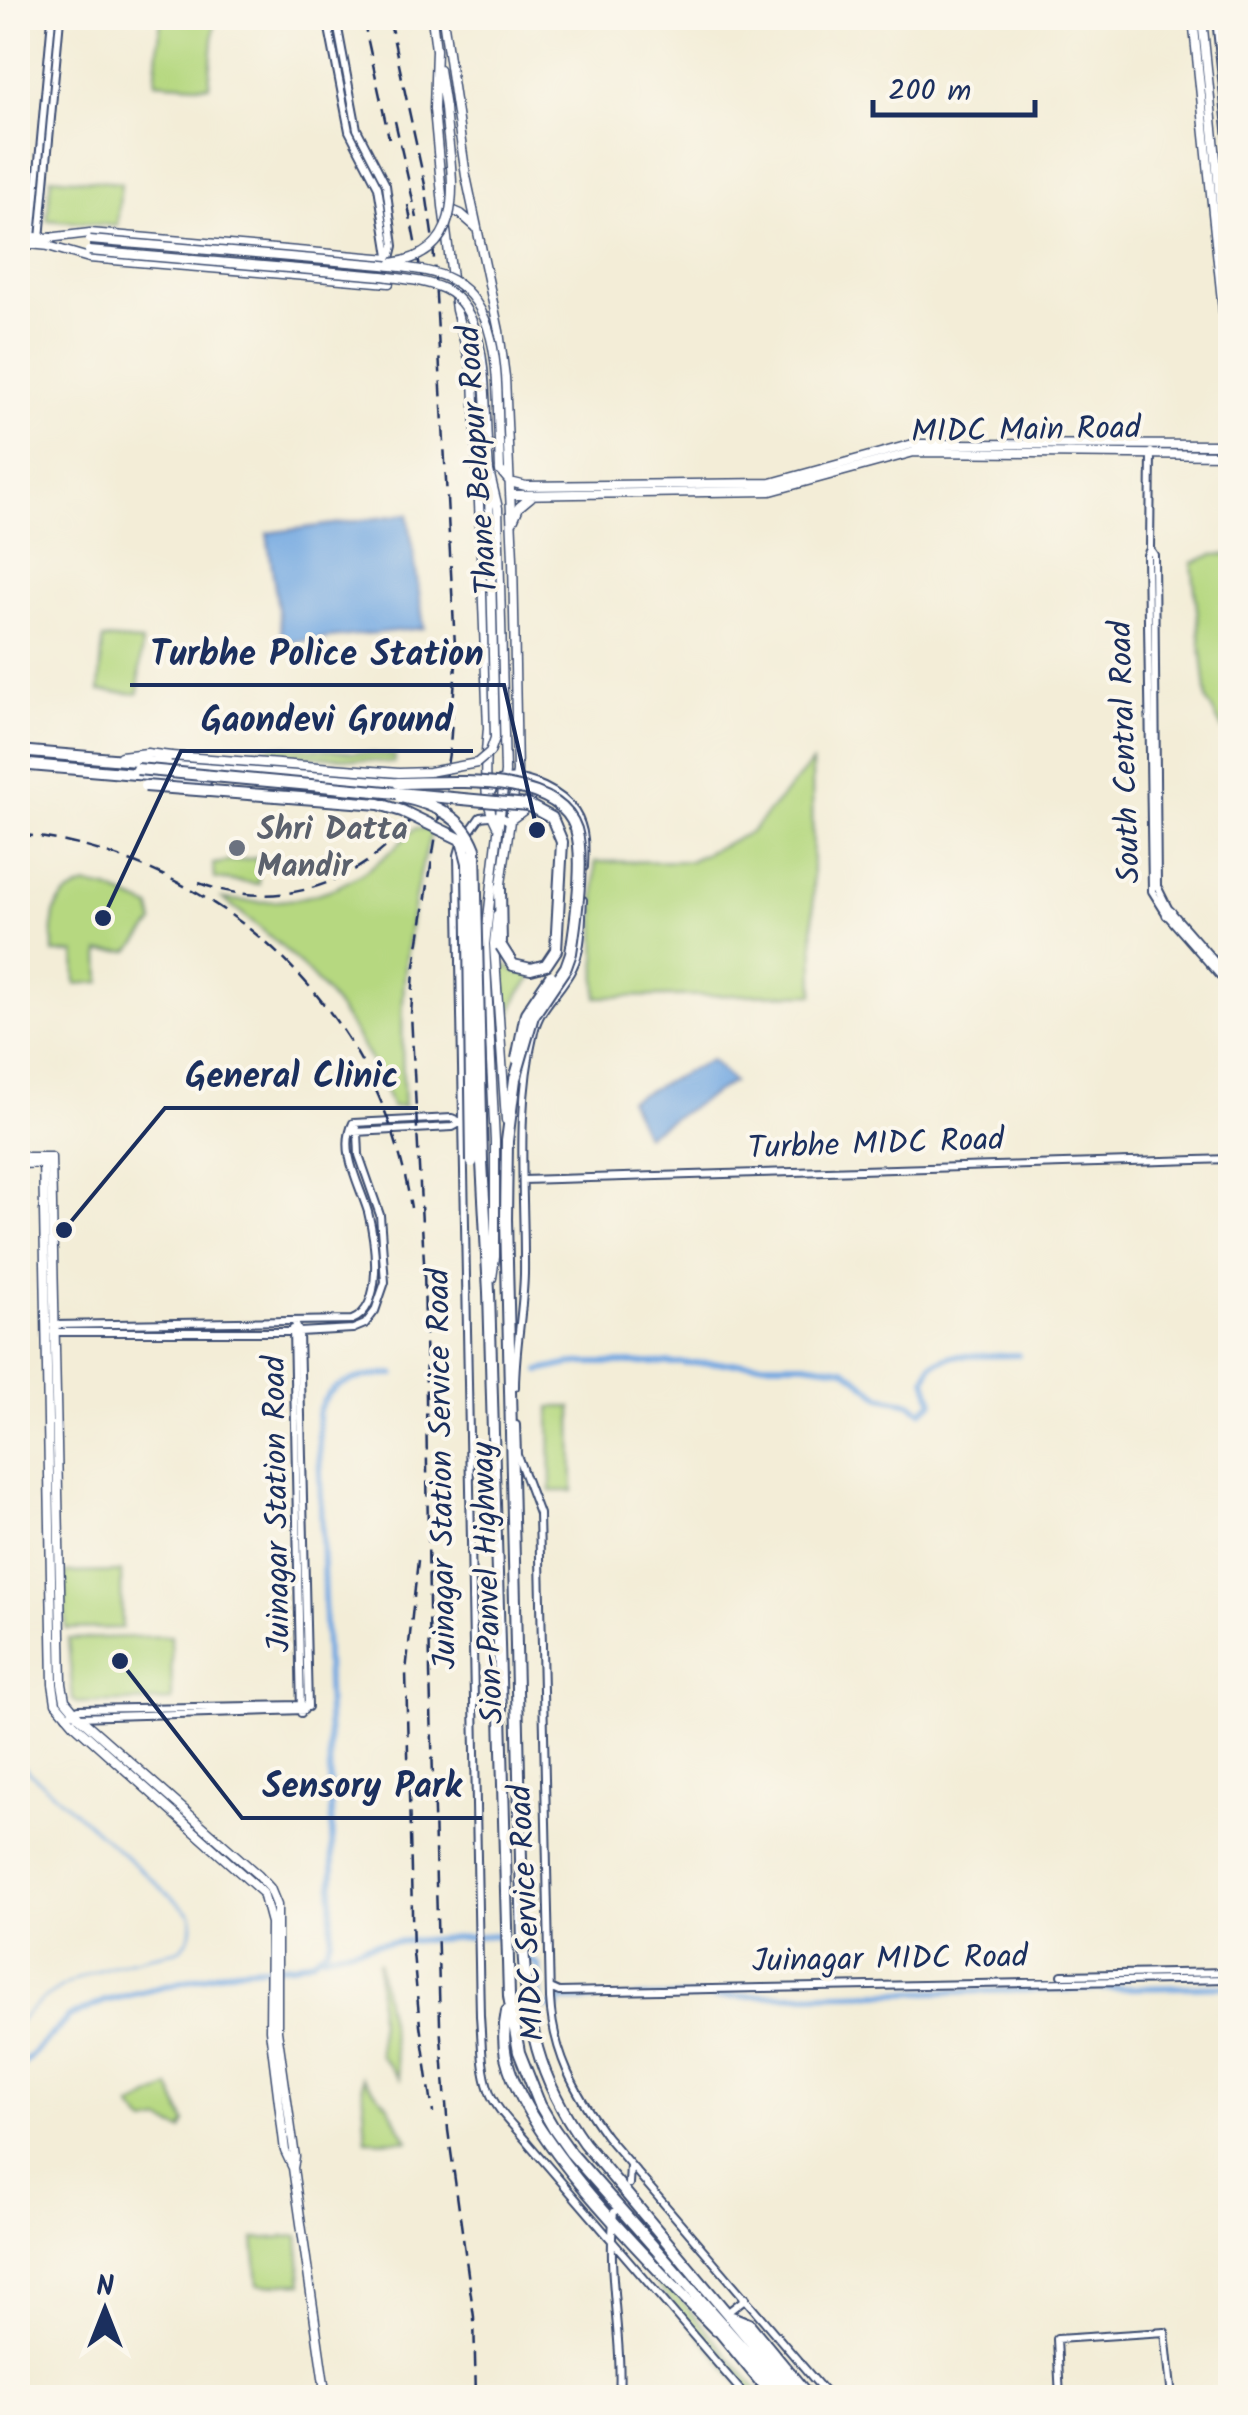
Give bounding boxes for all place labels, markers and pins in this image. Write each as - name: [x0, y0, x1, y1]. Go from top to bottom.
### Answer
- callout: Turbhe Police Station: [130, 620, 504, 685]
- callout: Gaondevi Ground: [181, 686, 473, 751]
- place label: Shri Datta Mandir: [257, 805, 408, 893]
- marker: Shri Datta Mandir: [226, 837, 248, 859]
- callout: General Clinic: [165, 1043, 418, 1108]
- callout: Sensory Park: [242, 1753, 482, 1818]

